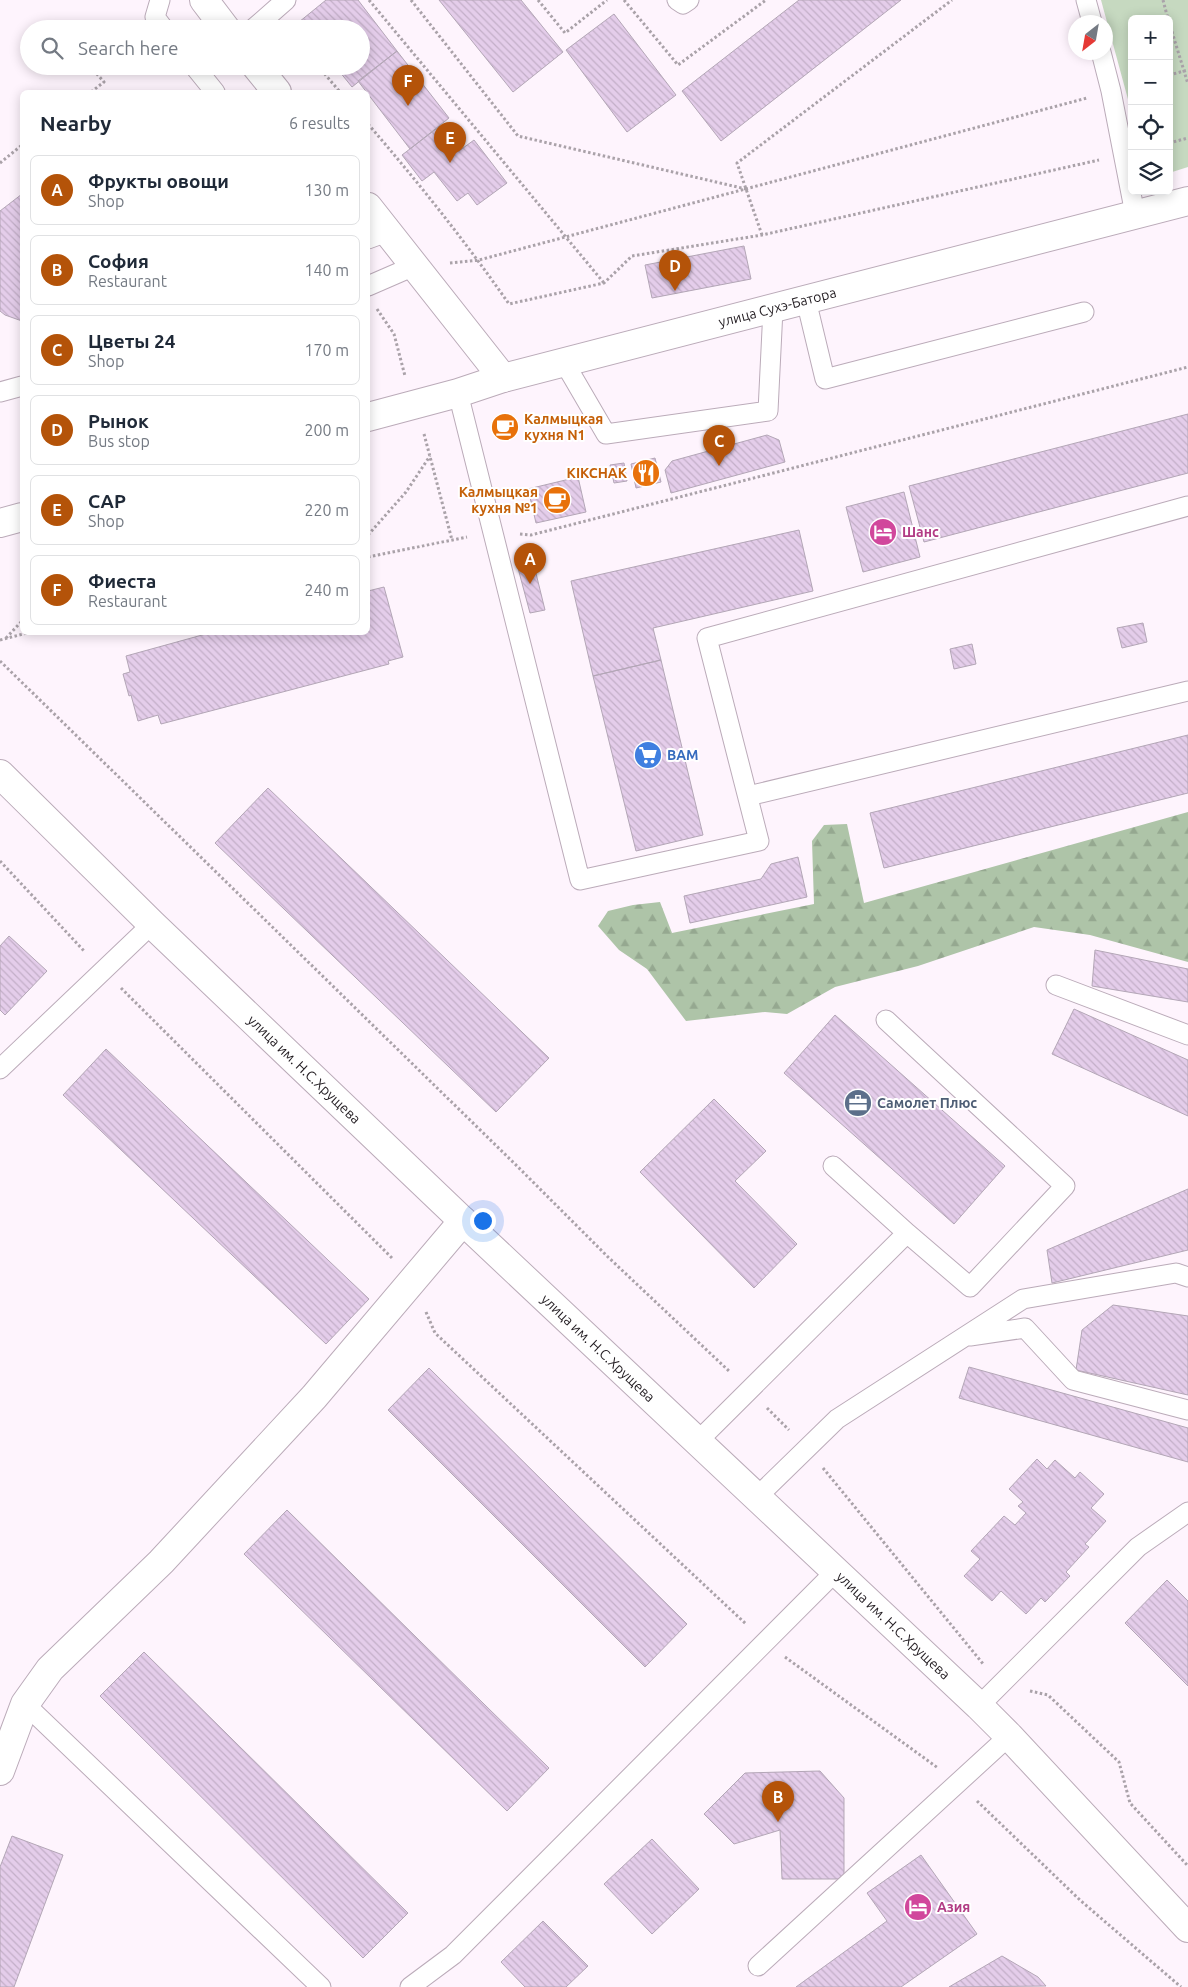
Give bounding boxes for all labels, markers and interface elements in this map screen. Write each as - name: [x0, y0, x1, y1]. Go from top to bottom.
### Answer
- north arrow: [1068, 15, 1113, 60]
- map controls: [1128, 15, 1173, 195]
- button: +: [1128, 15, 1173, 60]
- search box: [20, 20, 370, 75]
- icon: search: [38, 34, 66, 62]
- text: Search here: [78, 37, 178, 59]
- button: −: [1128, 60, 1173, 105]
- pin: F: [392, 65, 424, 106]
- button: locate: [1128, 105, 1173, 150]
- text: Nearby: [40, 111, 111, 135]
- text: 6 results: [289, 114, 350, 132]
- pin: E: [434, 122, 466, 163]
- button: layers: [1128, 150, 1173, 195]
- text: Фрукты овощи: [88, 170, 229, 192]
- text: A: [51, 181, 63, 199]
- text: 130 m: [304, 181, 349, 199]
- text: Shop: [88, 192, 124, 210]
- text: София: [88, 250, 149, 272]
- pin: D: [659, 250, 691, 291]
- text: B: [52, 261, 62, 279]
- text: 140 m: [304, 261, 349, 279]
- text: Restaurant: [88, 272, 167, 290]
- street label: улица Сухэ-Батора: [717, 284, 838, 330]
- text: Цветы 24: [88, 330, 176, 352]
- text: C: [52, 341, 62, 359]
- text: 170 m: [304, 341, 349, 359]
- text: Shop: [88, 352, 124, 370]
- text: Рынок: [88, 410, 149, 432]
- place label: Калмыцкая кухня N1: [524, 411, 603, 443]
- cafe icon: Калмыцкая кухня N1: [490, 412, 520, 442]
- text: D: [51, 421, 63, 439]
- text: 200 m: [304, 421, 349, 439]
- pin: C: [703, 425, 735, 466]
- text: Bus stop: [88, 432, 150, 450]
- restaurant icon: KIKCHAK: [631, 458, 661, 488]
- place label: KIKCHAK: [567, 465, 628, 481]
- place label: Калмыцкая кухня №1: [459, 484, 538, 516]
- cafe icon: Калмыцкая кухня №1: [542, 485, 572, 515]
- text: САР: [88, 490, 126, 512]
- text: E: [52, 501, 62, 519]
- text: 220 m: [304, 501, 349, 519]
- text: Shop: [88, 512, 124, 530]
- hotel icon: Шанс: [868, 517, 898, 547]
- place label: Шанс: [902, 524, 939, 540]
- pin: A: [514, 543, 546, 584]
- text: Фиеста: [88, 570, 156, 592]
- text: F: [53, 581, 62, 599]
- text: 240 m: [304, 581, 349, 599]
- text: Restaurant: [88, 592, 167, 610]
- supermarket icon: ВАМ: [633, 740, 663, 770]
- place label: ВАМ: [667, 747, 699, 763]
- street label: улица им. Н.С.Хрущева: [244, 1012, 364, 1127]
- office icon: Самолет Плюс: [843, 1088, 873, 1118]
- place label: Самолет Плюс: [877, 1095, 977, 1111]
- your location: [470, 1208, 496, 1234]
- street label: улица им. Н.С.Хрущева: [538, 1291, 658, 1405]
- street label: улица им. Н.С.Хрущева: [833, 1568, 953, 1683]
- pin: B: [762, 1781, 794, 1822]
- hotel icon: Азия: [903, 1892, 933, 1922]
- place label: Азия: [937, 1899, 970, 1915]

